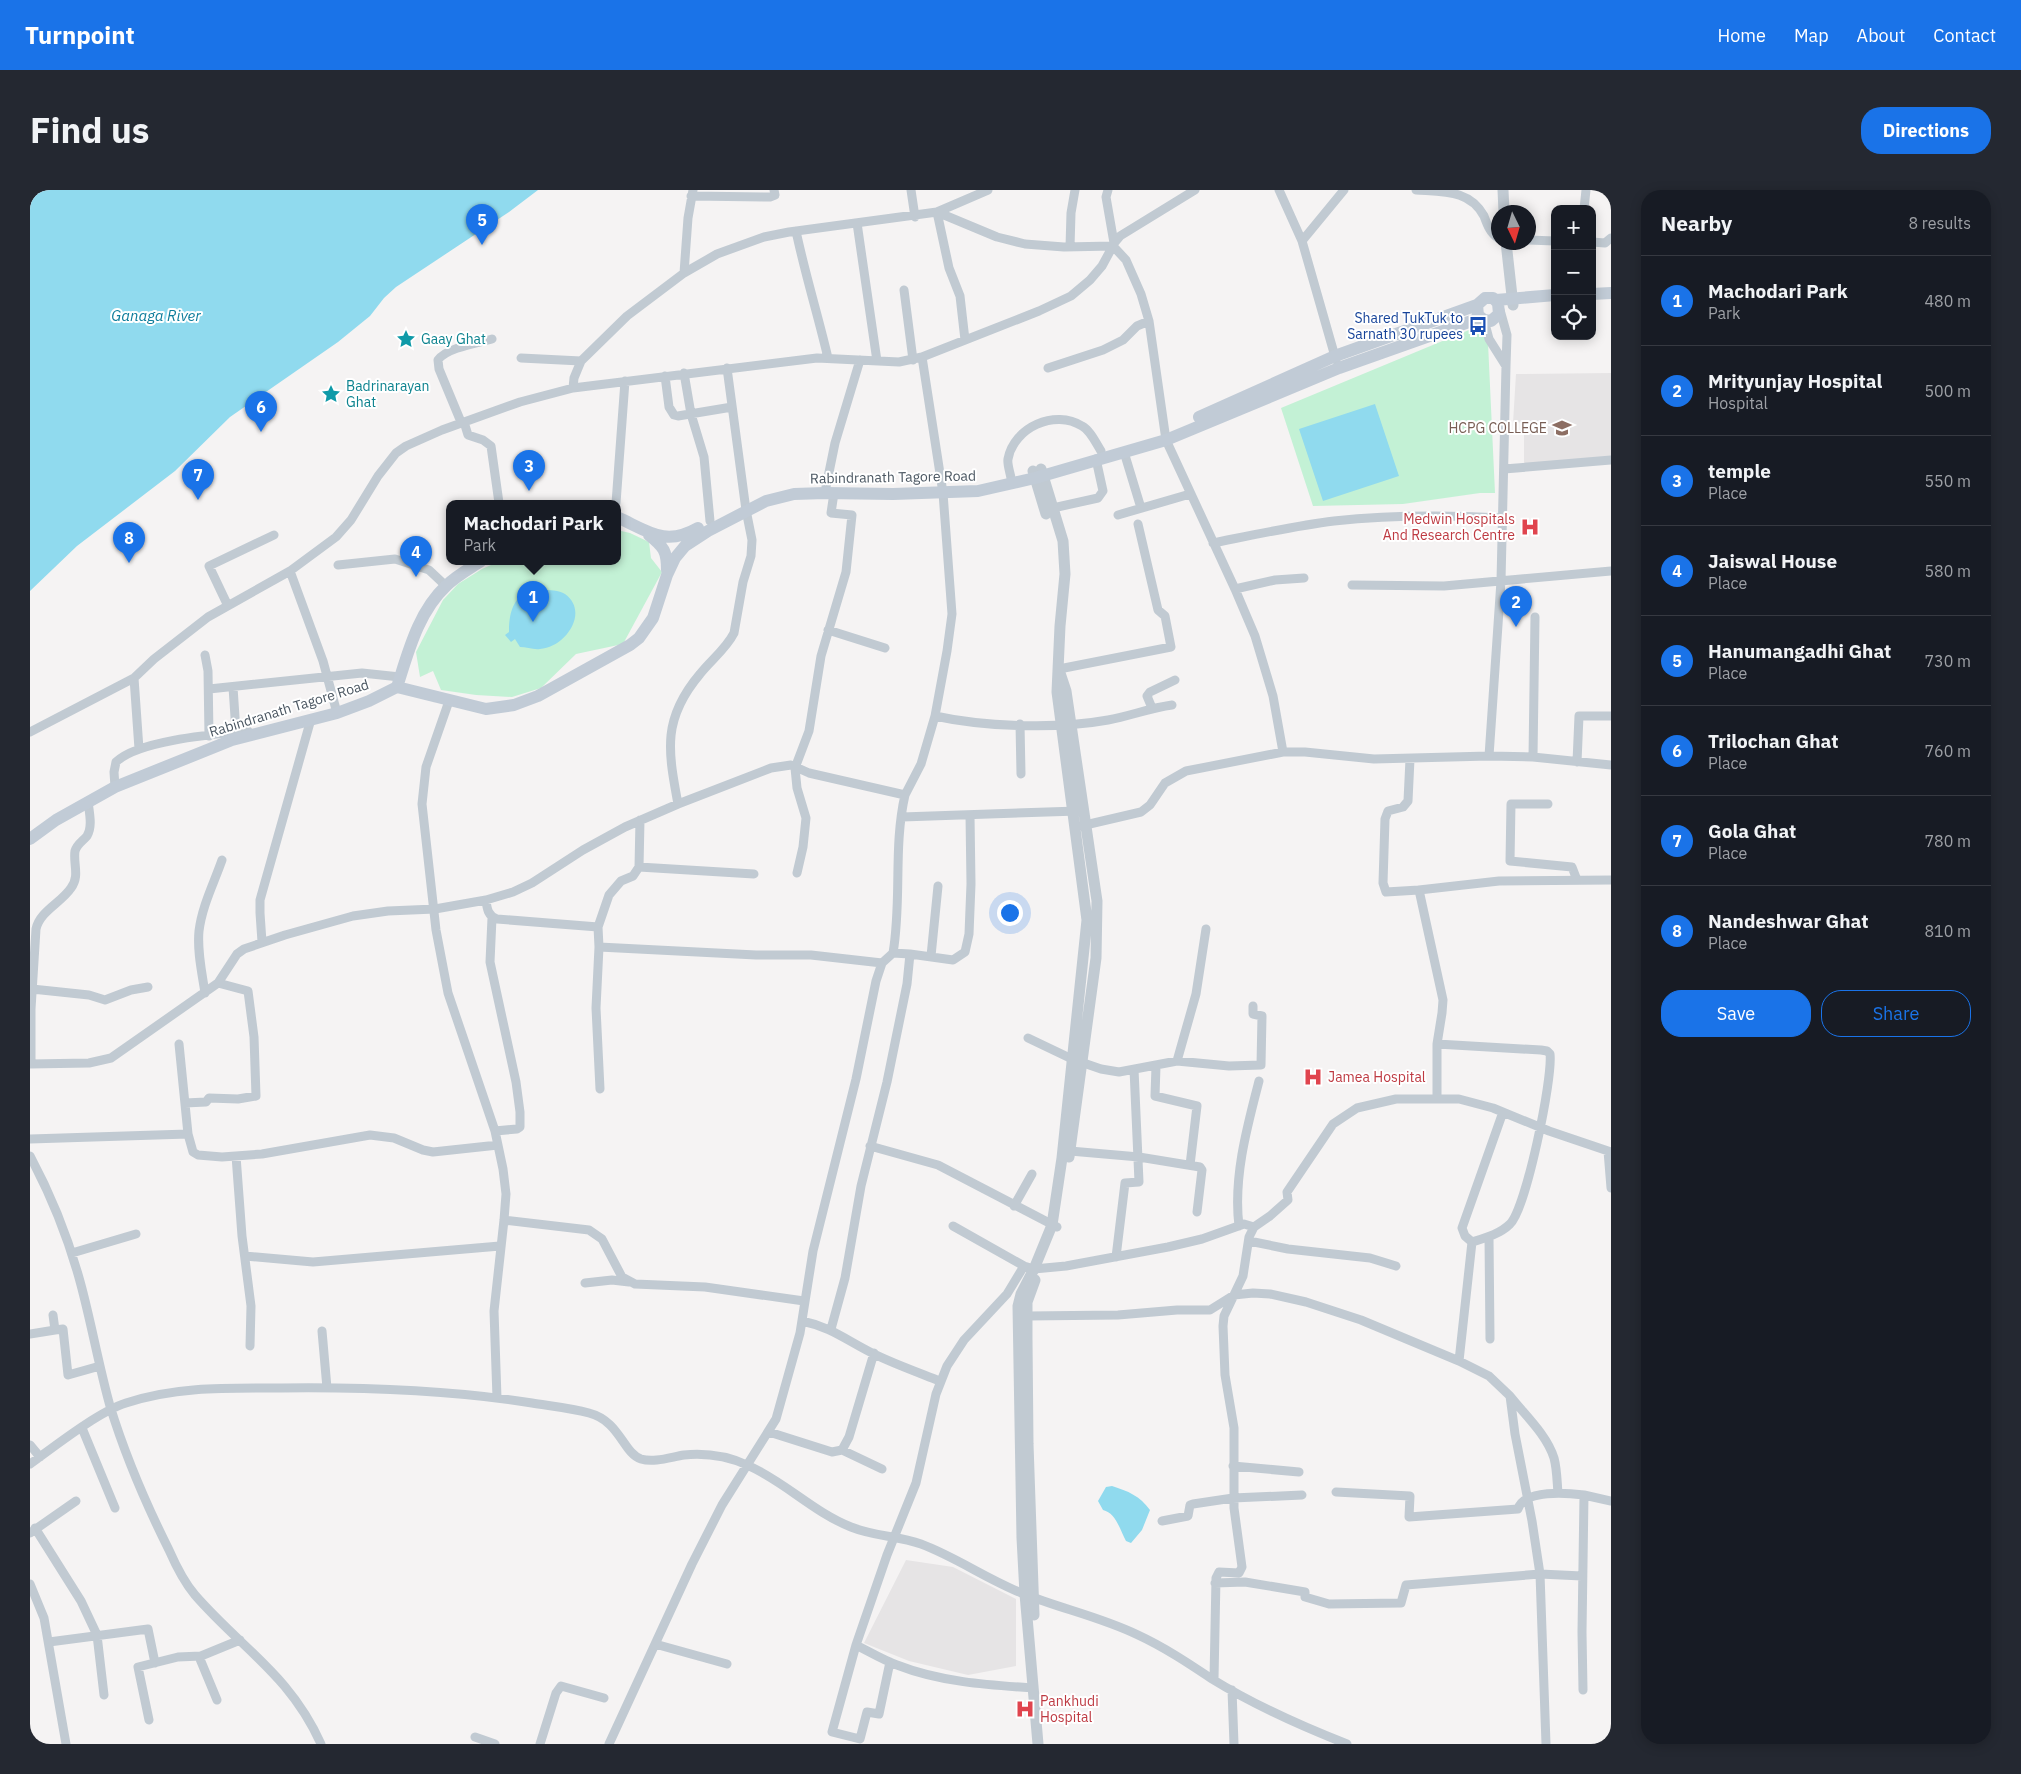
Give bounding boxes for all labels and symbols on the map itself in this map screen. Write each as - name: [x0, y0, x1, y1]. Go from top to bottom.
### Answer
- pin: 5: [466, 204, 498, 245]
- north arrow: [1491, 205, 1536, 250]
- water label: Ganaga River: [111, 306, 201, 325]
- place label: Shared TukTuk to Sarnath 30 rupees: [1347, 309, 1463, 343]
- bus stop icon: Shared TukTuk to Sarnath 30 rupees: [1467, 315, 1489, 337]
- place icon: Gaay Ghat: [395, 328, 417, 350]
- place label: Gaay Ghat: [421, 330, 486, 348]
- place label: Badrinarayan Ghat: [346, 377, 430, 411]
- place icon: Badrinarayan Ghat: [320, 383, 342, 405]
- pin: 6: [245, 391, 277, 432]
- school or university icon: HCPG COLLEGE: [1551, 417, 1573, 439]
- place label: HCPG COLLEGE: [1448, 419, 1547, 437]
- pin: 3: [513, 450, 545, 491]
- pin: 7: [182, 459, 214, 500]
- street label: Rabindranath Tagore Road: [810, 467, 976, 487]
- place label: Medwin Hospitals And Research Centre: [1383, 510, 1515, 544]
- hospital icon: Medwin Hospitals And Research Centre: [1519, 516, 1541, 538]
- pin: 8: [113, 522, 145, 563]
- pin: 4: [400, 536, 432, 577]
- pin: 1: [517, 581, 549, 622]
- pin: 2: [1500, 586, 1532, 627]
- street label: Rabindranath Tagore Road: [207, 675, 371, 741]
- your location: [997, 900, 1023, 926]
- hospital icon: Jamea Hospital: [1302, 1066, 1324, 1088]
- place label: Jamea Hospital: [1328, 1068, 1426, 1086]
- place label: Pankhudi Hospital: [1040, 1692, 1099, 1726]
- hospital icon: Pankhudi Hospital: [1014, 1698, 1036, 1720]

